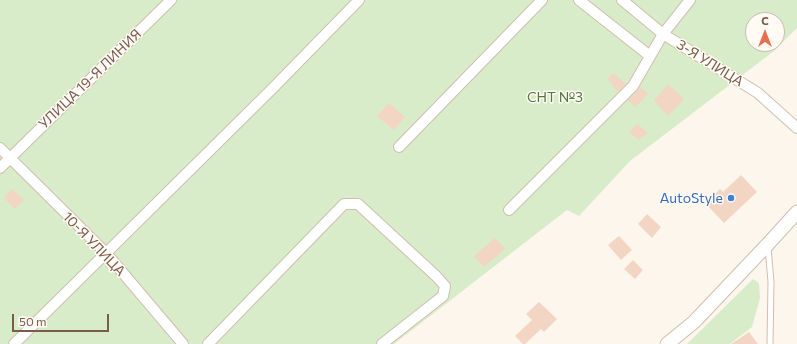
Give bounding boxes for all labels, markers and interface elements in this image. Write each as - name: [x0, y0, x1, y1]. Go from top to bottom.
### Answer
- north arrow: [745, 12, 785, 52]
- text: С: [761, 14, 769, 27]
- street label: УЛИЦА 19-Я ЛИНИЯ: [35, 26, 145, 132]
- street label: 3-Я УЛИЦА: [674, 36, 746, 90]
- park label: СНТ №3: [527, 89, 583, 105]
- place label: AutoStyle: [660, 190, 723, 206]
- marker: AutoStyle: [726, 193, 736, 203]
- street label: 10-Я УЛИЦА: [59, 208, 129, 280]
- scale bar: [14, 306, 111, 332]
- text: 50 m: [19, 314, 47, 328]

